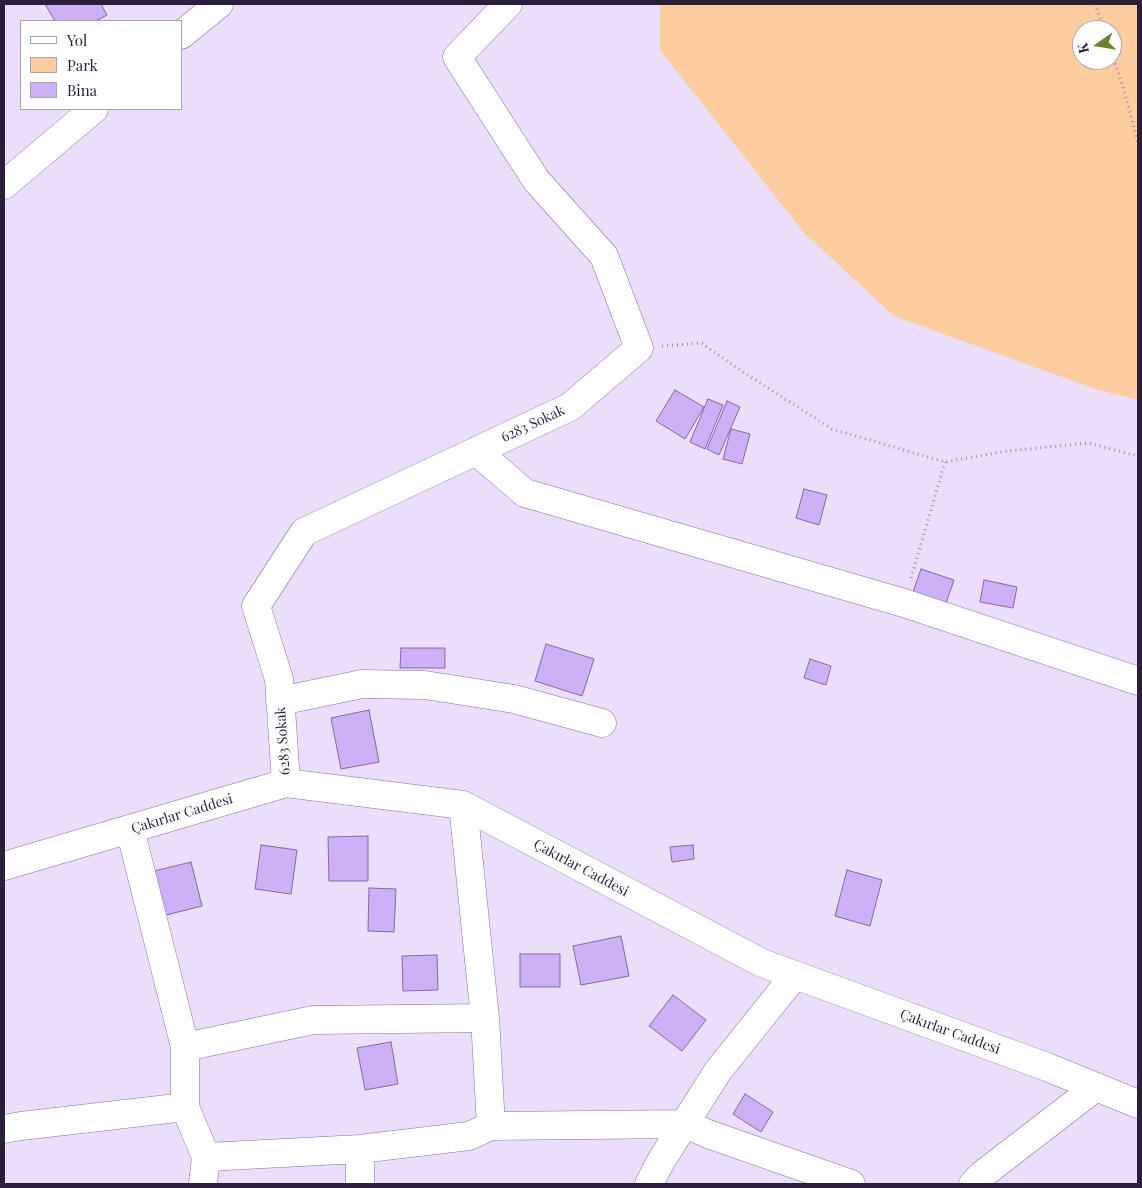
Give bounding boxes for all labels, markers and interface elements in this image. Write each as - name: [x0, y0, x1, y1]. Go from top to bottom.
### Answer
- legend: [20, 20, 182, 110]
- north arrow: [1072, 20, 1122, 70]
- text: Yol: [67, 30, 87, 50]
- text: K: [1072, 41, 1093, 55]
- text: Park: [67, 55, 98, 75]
- text: Bina: [67, 80, 97, 100]
- street label: 6283 Sokak: [499, 402, 567, 446]
- street label: 6283 Sokak: [272, 706, 294, 776]
- street label: Çakırlar Caddesi: [129, 791, 235, 837]
- street label: Çakırlar Caddesi: [531, 836, 631, 900]
- street label: Çakırlar Caddesi: [898, 1006, 1002, 1058]

